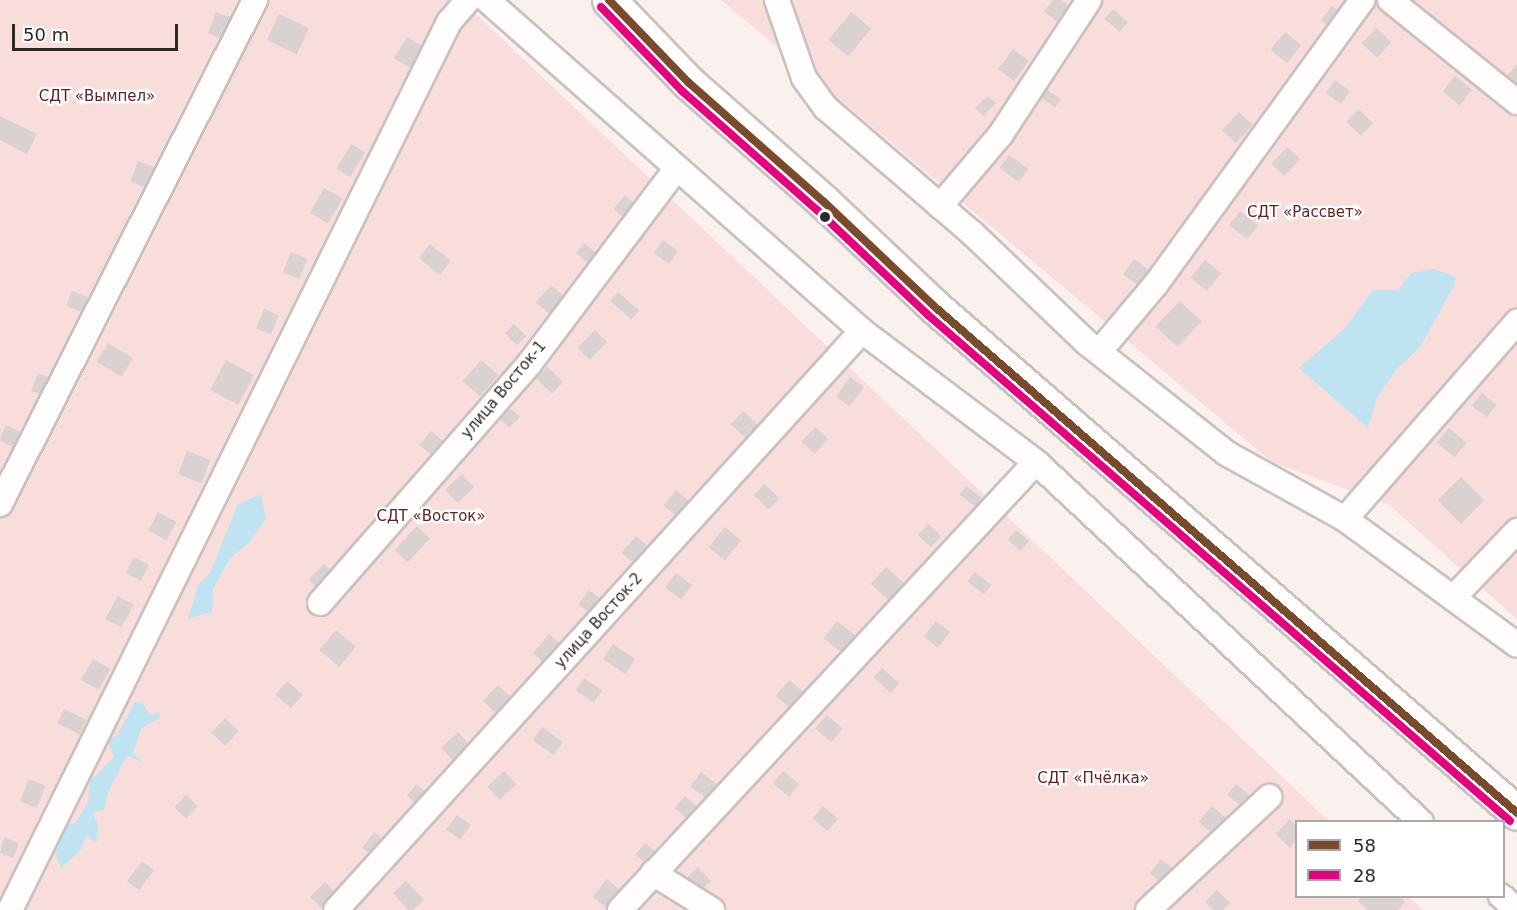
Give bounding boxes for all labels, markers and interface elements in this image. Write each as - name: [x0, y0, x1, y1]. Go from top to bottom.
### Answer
- scale bar: [15, 12, 182, 50]
- text: 50 m: [23, 24, 69, 45]
- park label: СДТ «Вымпел»: [39, 88, 155, 106]
- park label: СДТ «Рассвет»: [1247, 204, 1363, 222]
- unlabelled marker: [819, 211, 831, 223]
- street label: улица Восток-1: [458, 337, 550, 443]
- park label: СДТ «Восток»: [376, 508, 486, 526]
- street label: улица Восток-2: [551, 570, 647, 672]
- park label: СДТ «Пчёлка»: [1037, 770, 1149, 788]
- legend: [1295, 820, 1505, 898]
- text: 58: [1353, 835, 1376, 856]
- text: 28: [1353, 865, 1376, 886]

